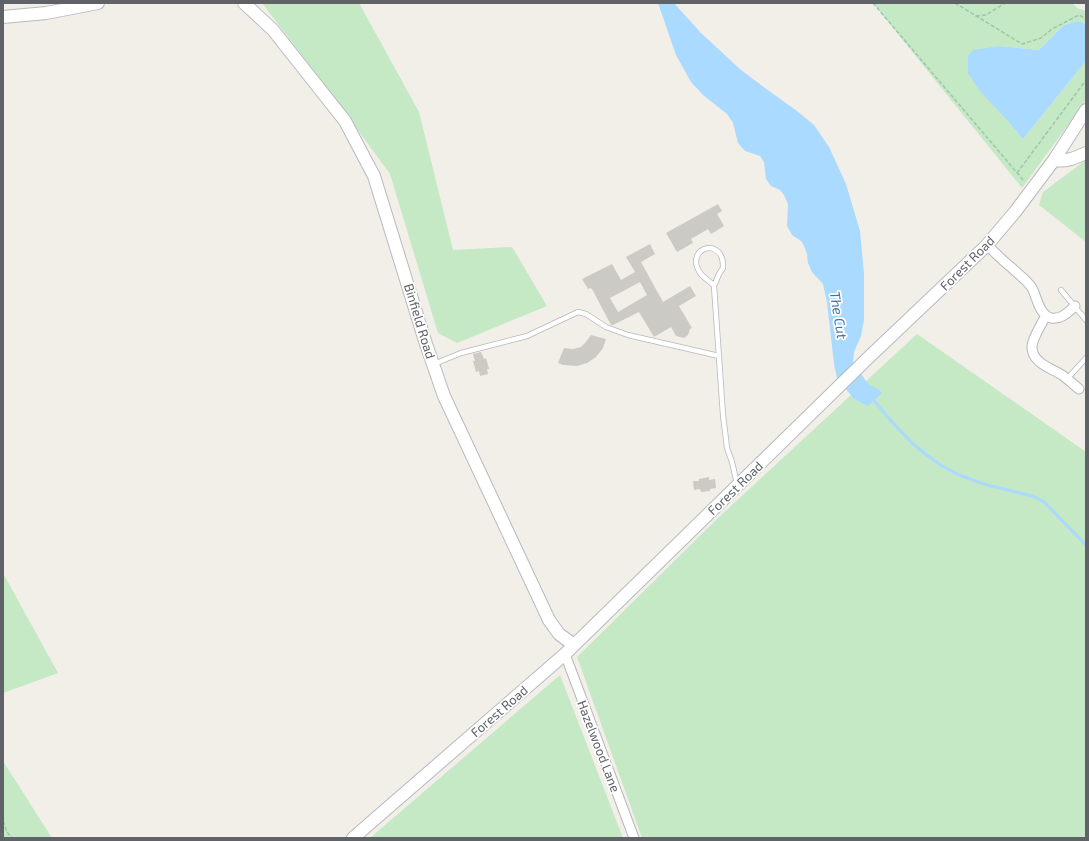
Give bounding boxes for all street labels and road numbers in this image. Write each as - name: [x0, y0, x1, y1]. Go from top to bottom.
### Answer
- street label: Forest Road: [936, 232, 998, 294]
- street label: Binfield Road: [401, 281, 439, 361]
- street label: Forest Road: [704, 458, 766, 518]
- street label: Forest Road: [467, 682, 531, 740]
- street label: Hazelwood Lane: [574, 698, 624, 794]

